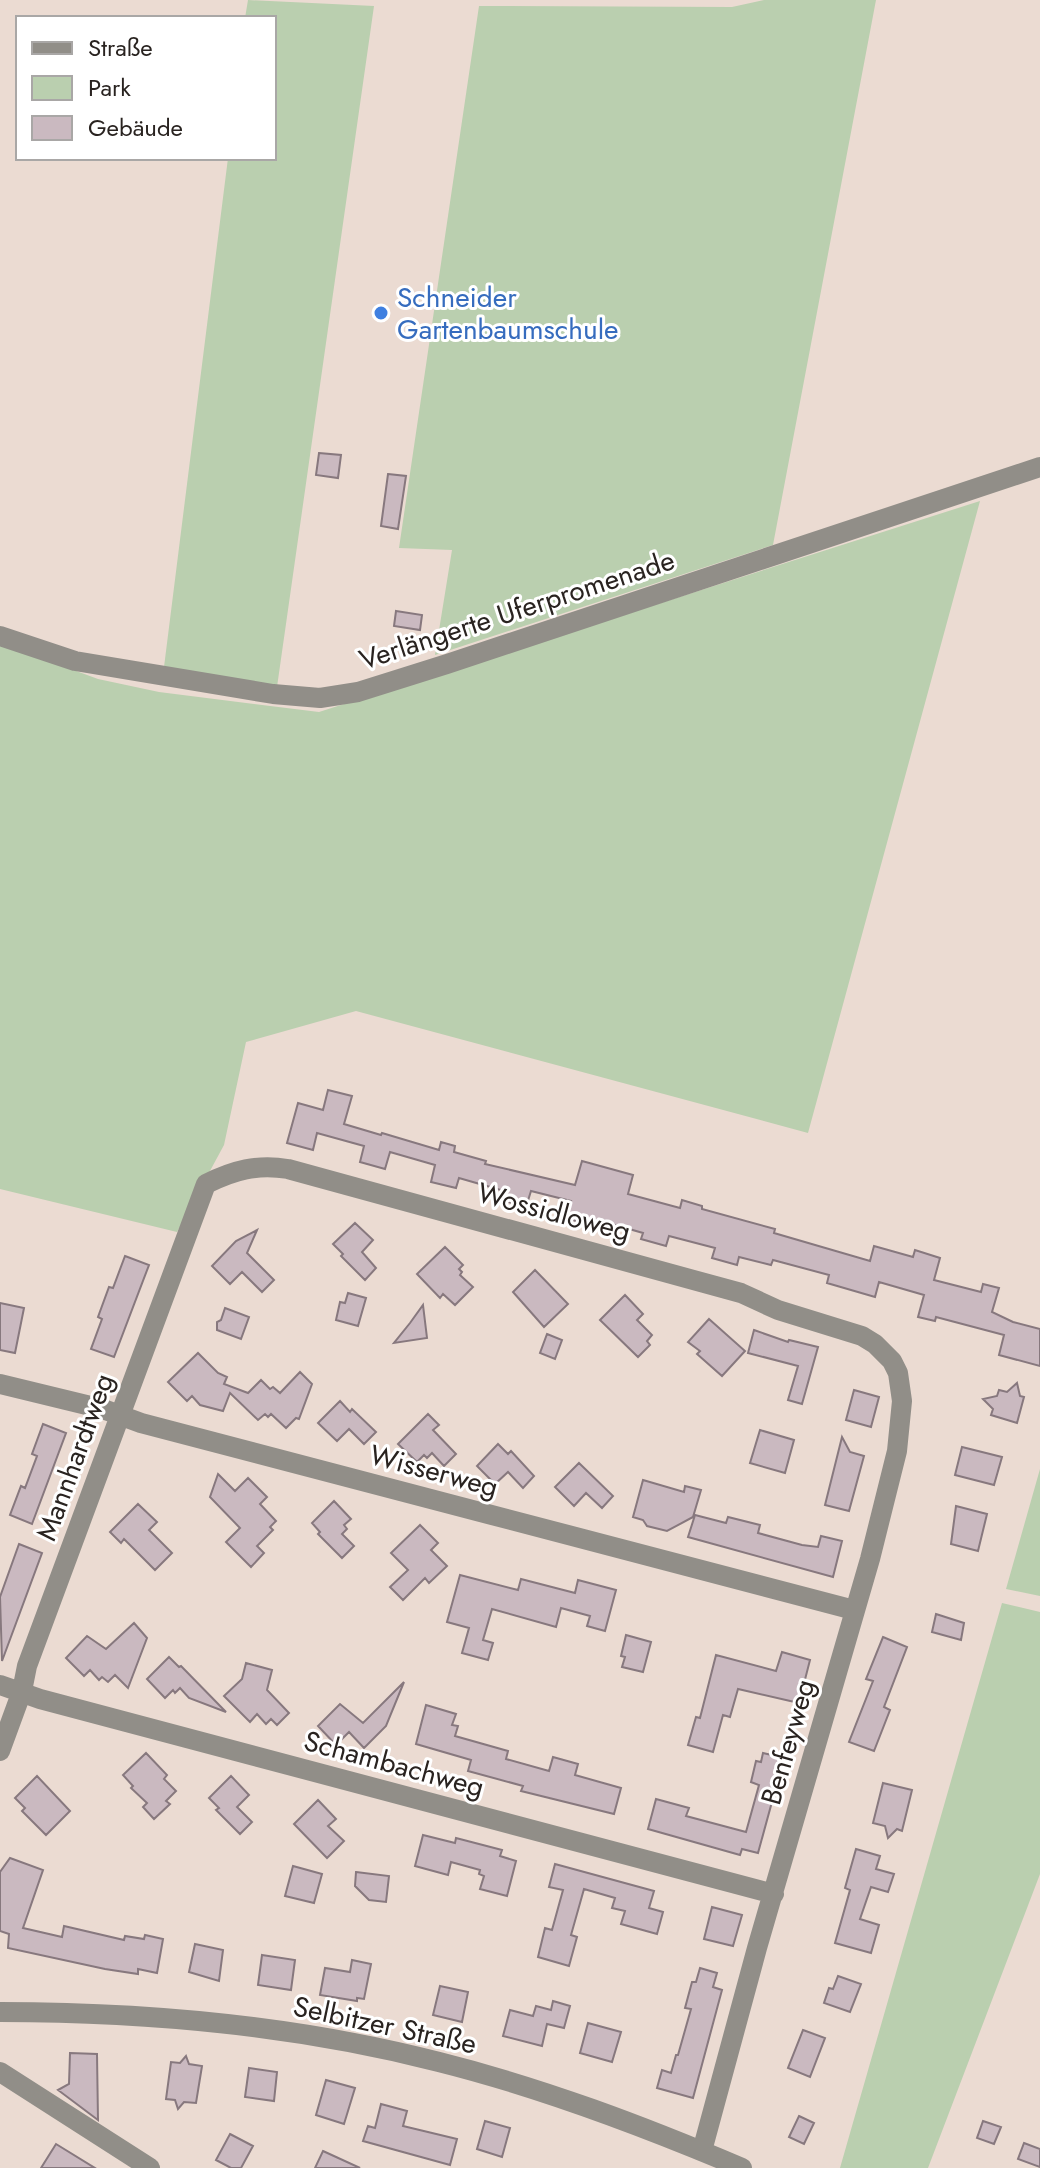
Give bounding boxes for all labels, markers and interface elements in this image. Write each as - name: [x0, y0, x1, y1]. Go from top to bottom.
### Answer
- legend: [16, 16, 276, 160]
- text: Straße: [88, 30, 153, 65]
- text: Park: [88, 70, 131, 105]
- text: Gebäude: [88, 110, 183, 145]
- place label: Schneider Gartenbaumschule: [397, 277, 619, 350]
- marker: Schneider Gartenbaumschule: [372, 304, 390, 322]
- street label: Verlängerte Uferpromenade: [354, 540, 680, 680]
- street label: Wossidloweg: [473, 1172, 635, 1252]
- street label: Mannhardtweg: [26, 1368, 124, 1546]
- street label: Wisserweg: [365, 1434, 503, 1508]
- street label: Benfeyweg: [751, 1674, 825, 1810]
- street label: Schambachweg: [299, 1720, 489, 1808]
- street label: Selbitzer Straße: [290, 1986, 480, 2064]

